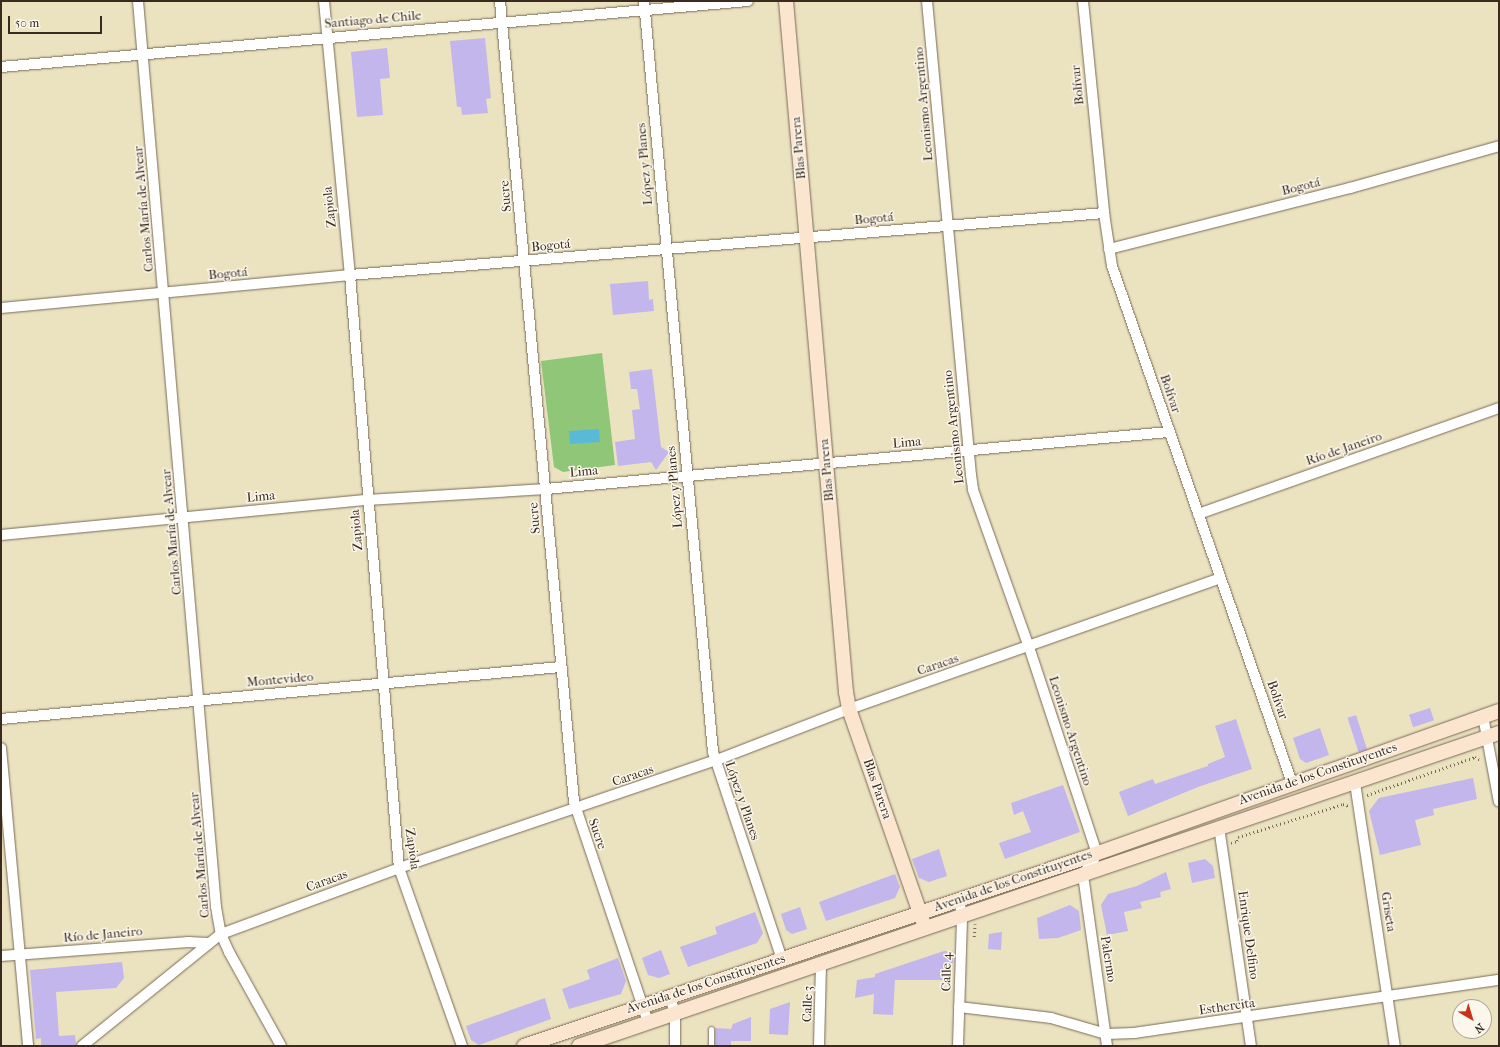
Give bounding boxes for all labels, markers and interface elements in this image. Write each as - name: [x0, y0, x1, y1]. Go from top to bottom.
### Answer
- scale bar: [10, 8, 104, 34]
- street label: Santiago de Chile: [324, 8, 422, 32]
- text: 50 m: [15, 16, 39, 30]
- street label: Leonismo Argentino: [911, 46, 937, 162]
- street label: Bolívar: [1068, 64, 1088, 106]
- street label: Blas Parera: [788, 116, 810, 180]
- street label: López y Planes: [634, 122, 656, 206]
- street label: Carlos María de Alvear: [131, 145, 157, 273]
- street label: Bogotá: [1280, 175, 1322, 199]
- street label: Sucre: [497, 180, 515, 212]
- street label: Zapiola: [320, 185, 340, 229]
- street label: Bogotá: [854, 210, 894, 228]
- street label: Bogotá: [531, 237, 571, 255]
- street label: Bogotá: [208, 265, 248, 283]
- street label: Leonismo Argentino: [940, 369, 968, 485]
- street label: Bolívar: [1156, 373, 1184, 415]
- street label: Río de Janeiro: [1304, 429, 1384, 469]
- street label: Lima: [892, 434, 922, 452]
- street label: Blas Parera: [816, 438, 838, 502]
- street label: López y Planes: [664, 445, 686, 529]
- street label: Lima: [569, 463, 599, 481]
- street label: Carlos María de Alvear: [159, 468, 185, 596]
- street label: Lima: [246, 488, 276, 506]
- street label: Sucre: [526, 502, 544, 534]
- street label: Zapiola: [347, 509, 367, 551]
- street label: Caracas: [915, 651, 961, 679]
- street label: Montevideo: [246, 669, 314, 691]
- street label: Leonismo Argentino: [1045, 674, 1095, 788]
- street label: Bolívar: [1263, 679, 1291, 721]
- street label: Avenida de los Constituyentes: [1237, 740, 1399, 808]
- street label: Blas Parera: [859, 757, 895, 821]
- street label: López y Planes: [721, 760, 763, 842]
- street label: Caracas: [610, 762, 656, 790]
- street label: Carlos María de Alvear: [187, 791, 213, 919]
- street label: Sucre: [584, 817, 610, 851]
- street label: Zapiola: [401, 827, 423, 871]
- street label: Avenida de los Constituyentes: [932, 847, 1094, 915]
- street label: Caracas: [304, 866, 350, 896]
- street label: Enrique Delfino: [1234, 890, 1262, 980]
- street label: Griseta: [1377, 891, 1399, 933]
- street label: Río de Janeiro: [63, 924, 143, 946]
- street label: Palermo: [1097, 935, 1119, 983]
- street label: Avenida de los Constituyentes: [625, 951, 787, 1017]
- street label: Calle 4: [939, 952, 955, 992]
- street label: Calle 3: [800, 986, 816, 1022]
- street label: Esthercita: [1198, 995, 1256, 1019]
- north arrow: [1452, 999, 1492, 1039]
- text: N: [1472, 1020, 1486, 1036]

